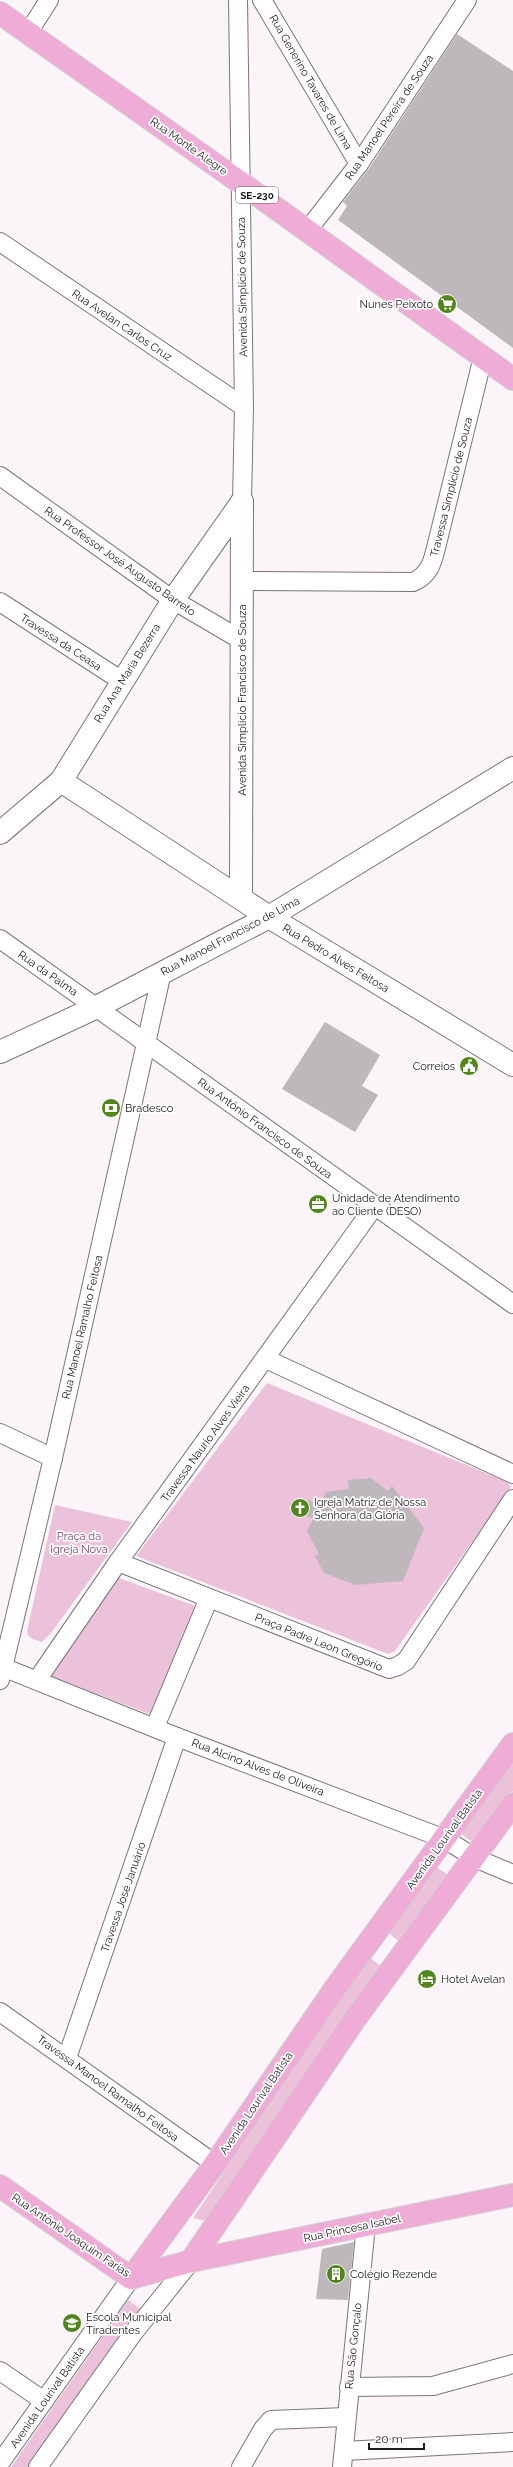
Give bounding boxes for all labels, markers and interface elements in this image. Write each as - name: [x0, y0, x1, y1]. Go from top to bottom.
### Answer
- street label: Rua Generino Tavares de Lima: [267, 12, 355, 152]
- street label: Rua Manoel Pereira de Souza: [342, 52, 436, 182]
- street label: Rua Monte Alegre: [148, 115, 230, 178]
- road number: SE-230: [236, 187, 278, 203]
- street label: Avenida Simplicio de Souza: [235, 217, 250, 357]
- street label: Rua Avelan Carlos Cruz: [69, 287, 175, 364]
- supermarket icon: Nunes Peixoto: [436, 293, 458, 315]
- place label: Nunes Peixoto: [360, 298, 433, 311]
- street label: Travessa Simplicio de Souza: [428, 416, 475, 558]
- street label: Rua Professor José Augusto Barreto: [42, 504, 198, 619]
- street label: Avenida Simplicio Francisco de Souza: [236, 604, 249, 796]
- street label: Travessa da Ceasa: [18, 611, 104, 673]
- street label: Rua Ana Maria Bezerra: [92, 621, 163, 725]
- street label: Rua Manoel Francisco de Lima: [159, 894, 302, 979]
- street label: Rua Pedro Alves Feitosa: [280, 921, 391, 995]
- street label: Rua da Palma: [15, 948, 80, 999]
- public building icon: Correios: [458, 1055, 480, 1077]
- place label: Correios: [413, 1060, 455, 1073]
- street label: Rua Antônio Francisco de Souza: [195, 1075, 334, 1182]
- bank icon: Bradesco: [100, 1097, 122, 1119]
- place label: Bradesco: [125, 1102, 174, 1115]
- place label: Unidade de Atendimento ao Cliente (DESO): [332, 1192, 460, 1218]
- office icon: Unidade de Atendimento ao Cliente (DESO): [307, 1193, 329, 1215]
- street label: Rua Manoel Ramalho Feitosa: [60, 1254, 105, 1400]
- street label: Travessa Naurio Alves Vieira: [158, 1382, 252, 1504]
- place label: Igreja Matriz de Nossa Senhora da Glória: [314, 1496, 426, 1522]
- church icon: Igreja Matriz de Nossa Senhora da Glória: [289, 1497, 311, 1519]
- park label: Praça da Igreja Nova: [50, 1530, 108, 1556]
- street label: Praça Padre Leon Gregório: [253, 1611, 385, 1674]
- street label: Rua Alcino Alves de Oliveira: [190, 1736, 326, 1799]
- street label: Avenida Lourival Batista: [404, 1787, 485, 1892]
- street label: Travessa José Januário: [99, 1840, 149, 1954]
- hotel icon: Hotel Avelan: [416, 1968, 438, 1990]
- place label: Hotel Avelan: [441, 1973, 505, 1986]
- street label: Travessa Manoel Ramalho Feitosa: [34, 2033, 181, 2144]
- street label: Avenida Lourival Batista: [217, 2050, 296, 2157]
- street label: Rua Antônio Joaquim Farias: [9, 2191, 132, 2280]
- street label: Rua Princesa Isabel: [302, 2212, 402, 2245]
- building icon: Colégio Rezende: [325, 2263, 347, 2285]
- place label: Colégio Rezende: [350, 2268, 437, 2281]
- street label: Rua São Gonçalo: [342, 2302, 365, 2390]
- place label: Escola Municipal Tiradentes: [86, 2311, 172, 2337]
- school or university icon: Escola Municipal Tiradentes: [61, 2312, 83, 2334]
- street label: Avenida Lourival Batista: [7, 2344, 87, 2450]
- scale bar: [369, 2425, 424, 2451]
- text: 20 m: [375, 2432, 403, 2446]

